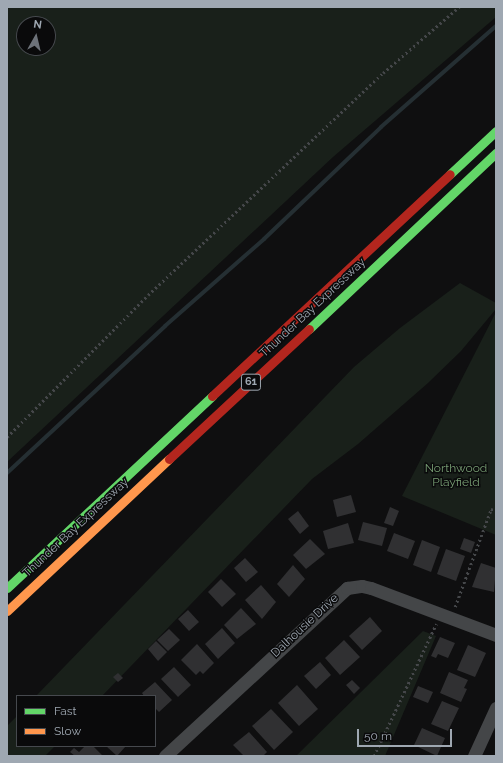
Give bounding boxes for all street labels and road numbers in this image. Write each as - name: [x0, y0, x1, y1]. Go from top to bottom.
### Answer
- street label: Thunder Bay Expressway: [257, 255, 369, 361]
- road number: 61: [240, 373, 262, 391]
- street label: Thunder Bay Expressway: [20, 475, 132, 581]
- street label: Dalhousie Drive: [268, 591, 342, 661]

